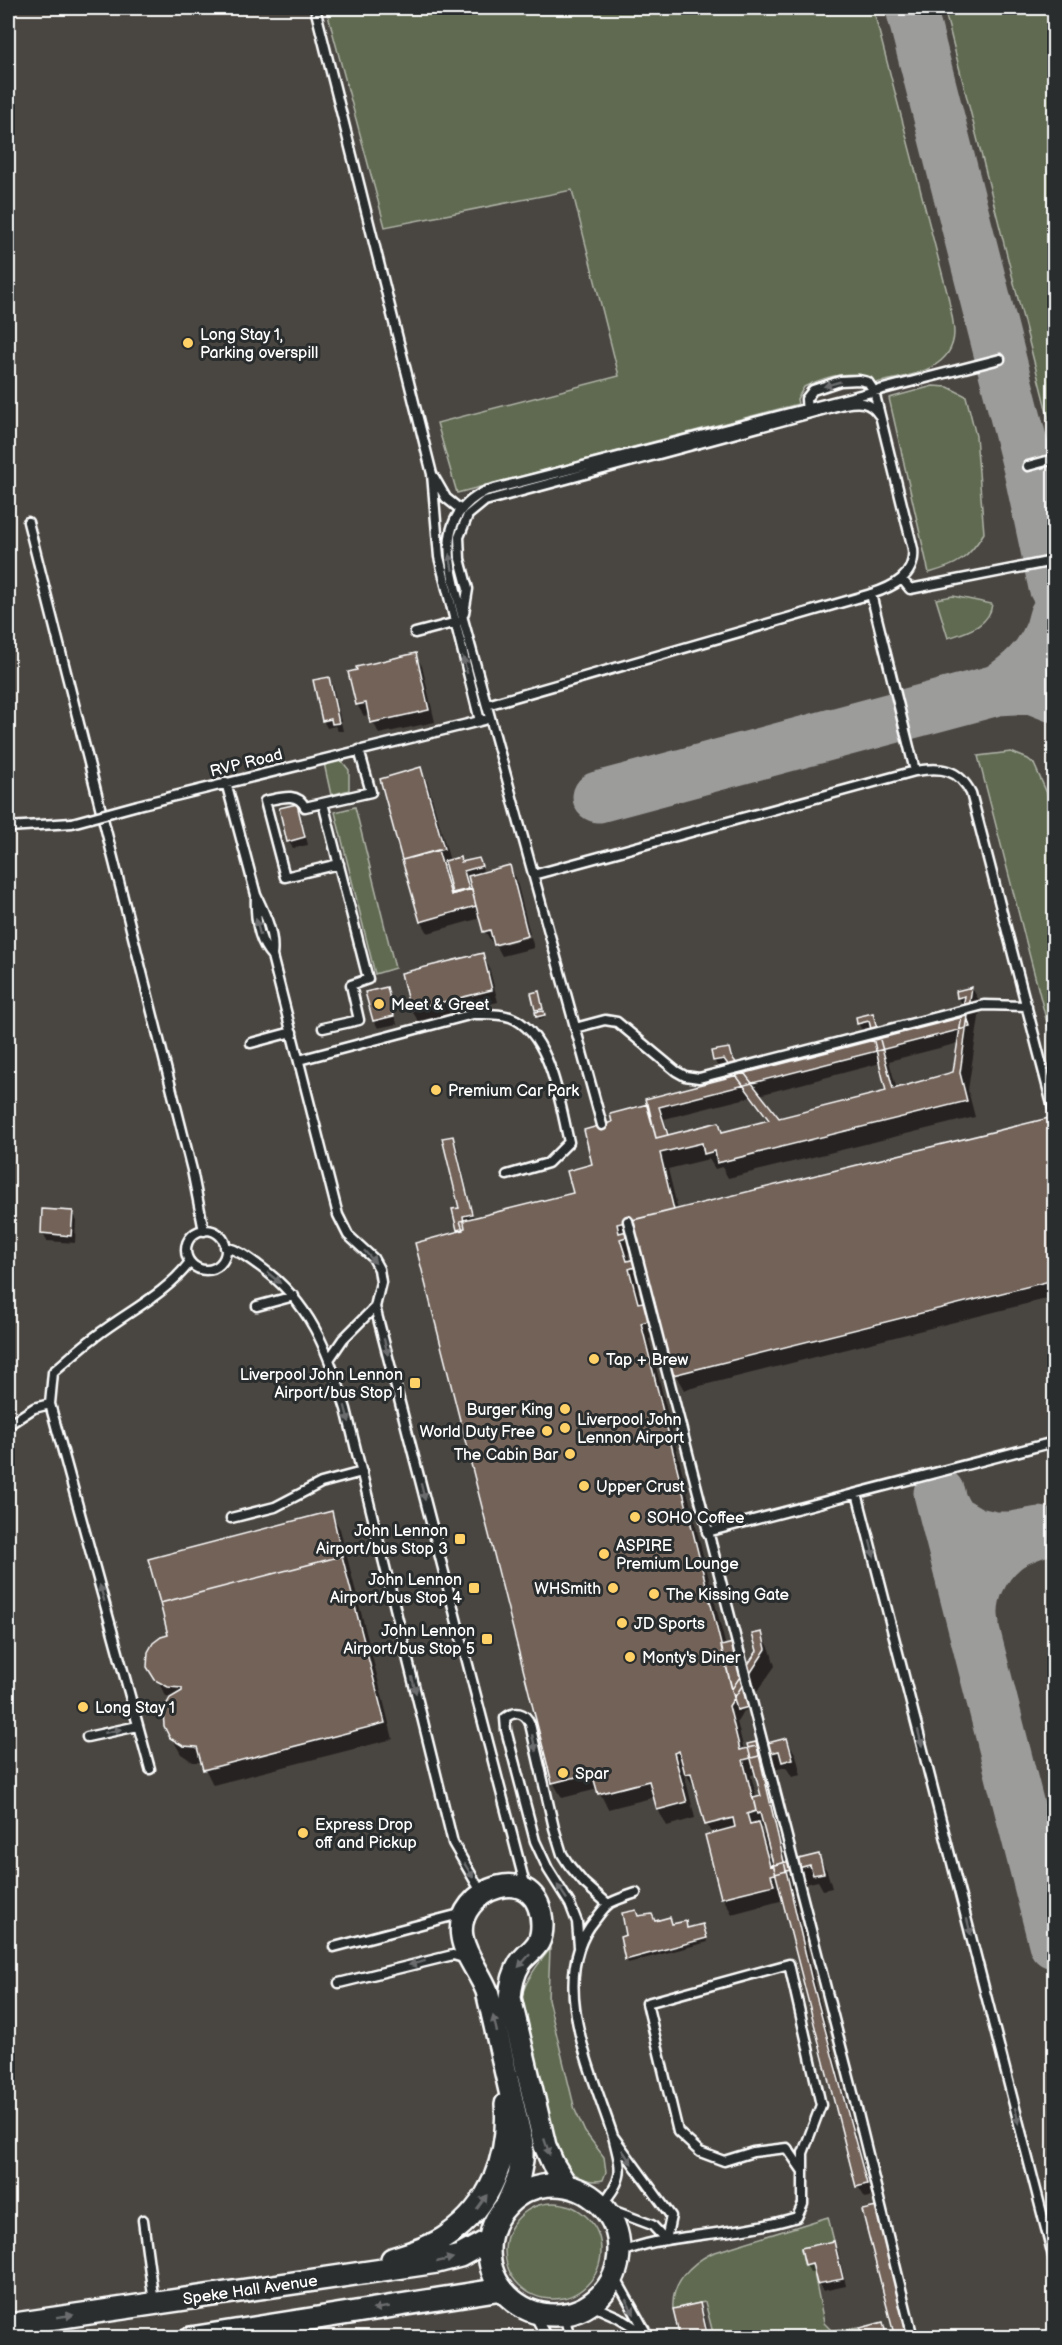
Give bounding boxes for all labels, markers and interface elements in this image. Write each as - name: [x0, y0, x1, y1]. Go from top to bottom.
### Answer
- place label: Long Stay 1, Parking overspill: [200, 326, 318, 363]
- marker: Long Stay 1, Parking overspill: [181, 336, 195, 350]
- one-way arrow: [823, 380, 841, 389]
- one-way arrow: [446, 552, 455, 571]
- one-way arrow: [460, 656, 470, 674]
- street label: RVP Road: [208, 745, 285, 782]
- one-way arrow: [253, 918, 263, 936]
- place label: Meet & Greet: [391, 996, 489, 1015]
- marker: Meet & Greet: [372, 997, 386, 1011]
- place label: Premium Car Park: [448, 1082, 579, 1101]
- marker: Premium Car Park: [429, 1083, 443, 1097]
- one-way arrow: [363, 1249, 377, 1264]
- one-way arrow: [266, 1271, 282, 1284]
- one-way arrow: [381, 1337, 391, 1356]
- place label: Tap + Brew: [606, 1351, 688, 1370]
- marker: Tap + Brew: [587, 1352, 601, 1366]
- place label: Liverpool John Lennon Airport/bus Stop 1: [240, 1366, 403, 1403]
- marker: Liverpool John Lennon Airport/bus Stop 1: [408, 1376, 422, 1390]
- place label: Burger King: [467, 1401, 553, 1420]
- marker: Burger King: [558, 1402, 572, 1416]
- one-way arrow: [343, 1405, 352, 1423]
- place label: Liverpool John Lennon Airport: [577, 1411, 684, 1448]
- marker: Liverpool John Lennon Airport: [558, 1421, 572, 1435]
- place label: World Duty Free: [420, 1423, 535, 1442]
- marker: World Duty Free: [540, 1424, 554, 1438]
- place label: The Cabin Bar: [454, 1446, 558, 1465]
- marker: The Cabin Bar: [563, 1447, 577, 1461]
- place label: Upper Crust: [596, 1478, 685, 1497]
- marker: Upper Crust: [577, 1479, 591, 1493]
- one-way arrow: [418, 1482, 428, 1501]
- place label: SOHO Coffee: [647, 1509, 745, 1528]
- marker: SOHO Coffee: [628, 1510, 642, 1524]
- place label: John Lennon Airport/bus Stop 3: [316, 1522, 448, 1559]
- marker: John Lennon Airport/bus Stop 3: [453, 1532, 467, 1546]
- place label: ASPIRE Premium Lounge: [616, 1537, 739, 1574]
- one-way arrow: [867, 1540, 877, 1558]
- marker: ASPIRE Premium Lounge: [597, 1547, 611, 1561]
- place label: John Lennon Airport/bus Stop 4: [330, 1571, 462, 1608]
- place label: WHSmith: [534, 1580, 601, 1599]
- marker: John Lennon Airport/bus Stop 4: [467, 1581, 481, 1595]
- marker: WHSmith: [606, 1581, 620, 1595]
- one-way arrow: [97, 1584, 107, 1602]
- place label: The Kissing Gate: [666, 1586, 790, 1605]
- marker: The Kissing Gate: [647, 1587, 661, 1601]
- place label: JD Sports: [634, 1615, 705, 1634]
- marker: JD Sports: [615, 1616, 629, 1630]
- place label: John Lennon Airport/bus Stop 5: [344, 1622, 475, 1659]
- marker: John Lennon Airport/bus Stop 5: [480, 1632, 494, 1646]
- place label: Monty's Diner: [642, 1649, 741, 1668]
- marker: Monty's Diner: [623, 1650, 637, 1664]
- one-way arrow: [409, 1676, 419, 1694]
- place label: Long Stay 1: [95, 1699, 175, 1718]
- marker: Long Stay 1: [76, 1700, 90, 1714]
- one-way arrow: [104, 1726, 122, 1736]
- one-way arrow: [916, 1729, 926, 1747]
- one-way arrow: [530, 1734, 540, 1753]
- place label: Spar: [575, 1765, 609, 1784]
- marker: Spar: [556, 1766, 570, 1780]
- place label: Express Drop off and Pickup: [315, 1816, 417, 1853]
- marker: Express Drop off and Pickup: [296, 1826, 310, 1840]
- one-way arrow: [463, 1863, 474, 1879]
- one-way arrow: [557, 1884, 568, 1900]
- one-way arrow: [964, 1918, 974, 1936]
- one-way arrow: [517, 1954, 531, 1969]
- one-way arrow: [407, 1959, 426, 1969]
- one-way arrow: [490, 2014, 500, 2033]
- one-way arrow: [1013, 2107, 1023, 2125]
- one-way arrow: [542, 2138, 552, 2156]
- one-way arrow: [621, 2149, 632, 2165]
- one-way arrow: [476, 2194, 488, 2210]
- one-way arrow: [436, 2254, 454, 2264]
- street label: Speke Hall Avenue: [182, 2272, 319, 2309]
- one-way arrow: [625, 2299, 636, 2315]
- one-way arrow: [372, 2303, 391, 2312]
- one-way arrow: [56, 2312, 75, 2321]

